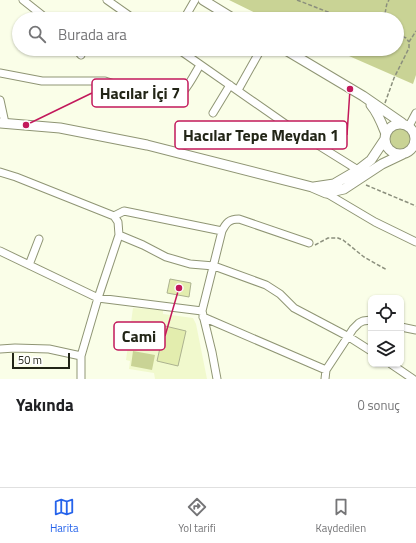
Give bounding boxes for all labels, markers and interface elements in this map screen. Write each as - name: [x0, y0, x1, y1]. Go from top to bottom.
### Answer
- search box: [12, 12, 404, 56]
- icon: search: [26, 23, 48, 45]
- text: Burada ara: [58, 23, 127, 46]
- callout: Hacılar İçi 7: [92, 79, 188, 107]
- text: Hacılar İçi 7: [100, 81, 180, 105]
- callout: Hacılar Tepe Meydan 1: [175, 121, 347, 149]
- text: Hacılar Tepe Meydan 1: [183, 123, 339, 147]
- map controls: [368, 295, 404, 367]
- button: locate: [368, 295, 404, 331]
- callout: Cami: [114, 322, 165, 350]
- text: Cami: [122, 324, 156, 348]
- button: layers: [368, 331, 404, 367]
- scale bar: [12, 351, 70, 370]
- text: 50 m: [18, 352, 42, 368]
- text: Yakında: [16, 392, 74, 418]
- text: 0 sonuç: [357, 395, 400, 415]
- tab: Harita: [50, 496, 78, 536]
- tab: Yol tarifi: [178, 496, 216, 536]
- tab: Kaydedilen: [316, 496, 366, 536]

